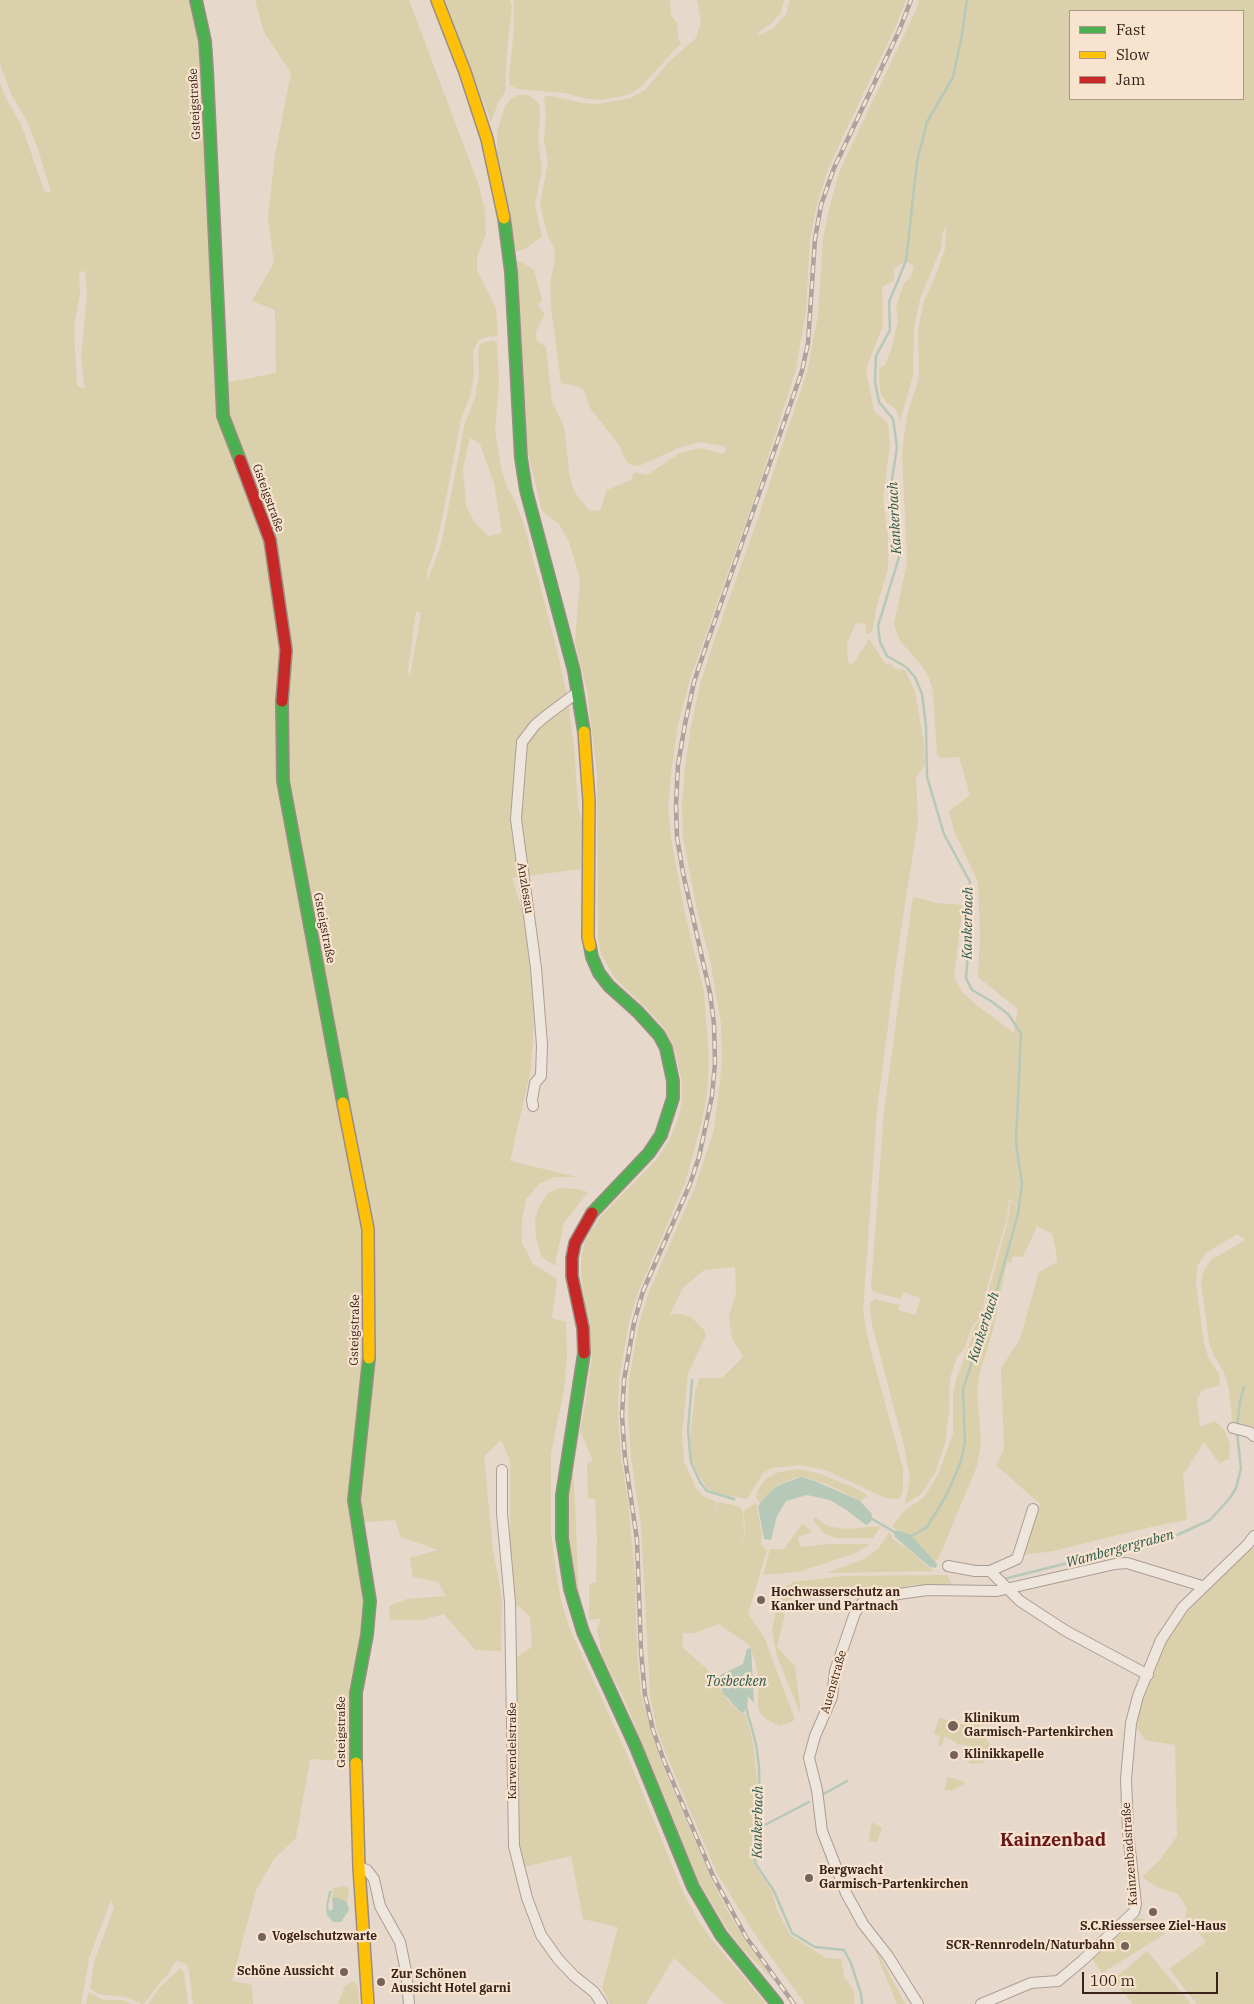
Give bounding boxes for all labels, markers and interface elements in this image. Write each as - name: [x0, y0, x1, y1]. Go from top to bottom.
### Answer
- legend: [1069, 10, 1244, 100]
- text: Fast: [1116, 20, 1146, 39]
- text: Slow: [1116, 45, 1149, 64]
- street label: Gsteigstraße: [186, 68, 204, 140]
- text: Jam: [1116, 70, 1145, 89]
- street label: Gsteigstraße: [249, 462, 287, 534]
- water label: Kankerbach: [885, 481, 905, 555]
- street label: Anzlesau: [514, 861, 536, 915]
- water label: Kankerbach: [959, 887, 977, 959]
- street label: Gsteigstraße: [310, 892, 338, 964]
- water label: Kankerbach: [965, 1290, 1003, 1364]
- street label: Gsteigstraße: [347, 1294, 363, 1366]
- water label: Wambergergraben: [1064, 1527, 1176, 1571]
- place label: Hochwasserschutz an Kanker und Partnach: [771, 1586, 900, 1614]
- marker: Hochwasserschutz an Kanker und Partnach: [755, 1594, 767, 1606]
- street label: Auenstraße: [818, 1649, 850, 1715]
- water label: Tosbecken: [705, 1674, 767, 1690]
- street label: Gsteigstraße: [335, 1696, 349, 1768]
- street label: Karwendelstraße: [506, 1702, 520, 1800]
- place label: Klinikum Garmisch-Partenkirchen: [964, 1712, 1113, 1740]
- marker: Klinikum Garmisch-Partenkirchen: [946, 1719, 960, 1733]
- place label: Klinikkapelle: [964, 1748, 1044, 1762]
- marker: Klinikkapelle: [948, 1749, 960, 1761]
- water label: Kankerbach: [749, 1786, 767, 1858]
- street label: Kainzenbadstraße: [1119, 1802, 1141, 1906]
- district label: Kainzenbad: [1000, 1830, 1106, 1852]
- place label: Bergwacht Garmisch-Partenkirchen: [819, 1864, 968, 1892]
- marker: Bergwacht Garmisch-Partenkirchen: [803, 1872, 815, 1884]
- marker: S.C.Riessersee Ziel-Haus: [1147, 1906, 1159, 1918]
- place label: S.C.Riessersee Ziel-Haus: [1080, 1920, 1226, 1934]
- place label: Vogelschutzwarte: [272, 1930, 377, 1944]
- marker: Vogelschutzwarte: [256, 1931, 268, 1943]
- place label: SCR-Rennrodeln/Naturbahn: [946, 1939, 1115, 1953]
- marker: SCR-Rennrodeln/Naturbahn: [1119, 1940, 1131, 1952]
- scale bar: [1084, 1962, 1220, 1994]
- place label: Schöne Aussicht: [237, 1965, 334, 1979]
- marker: Schöne Aussicht: [338, 1966, 350, 1978]
- place label: Zur Schönen Aussicht Hotel garni: [391, 1968, 511, 1996]
- text: 100 m: [1090, 1971, 1135, 1990]
- marker: Zur Schönen Aussicht Hotel garni: [375, 1976, 387, 1988]

